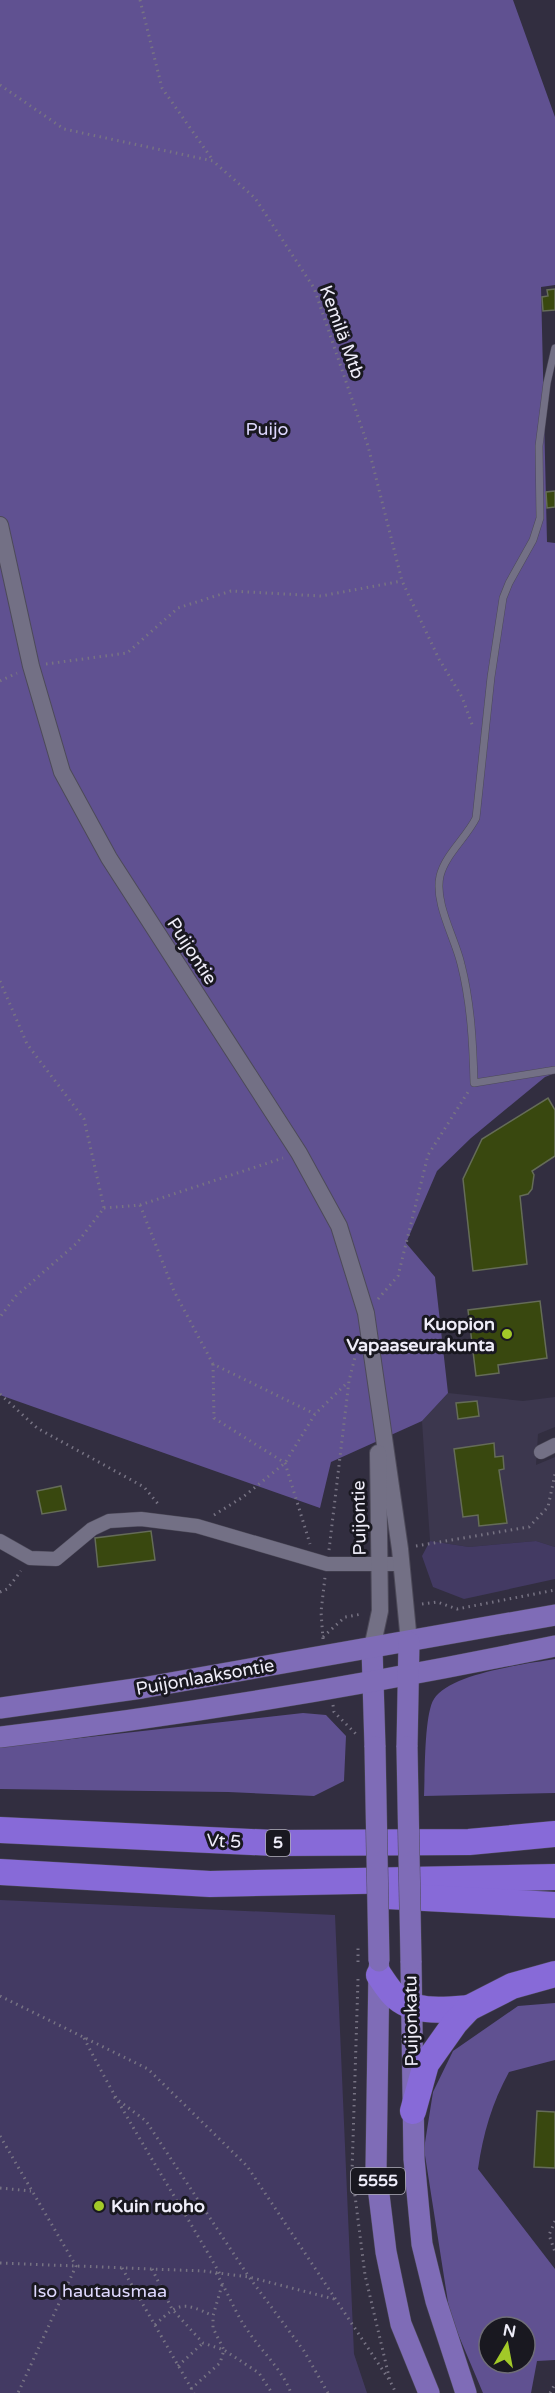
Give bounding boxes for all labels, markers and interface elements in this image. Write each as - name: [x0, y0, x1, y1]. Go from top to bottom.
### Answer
- street label: Kemilä Mtb: [315, 282, 369, 382]
- park label: Puijo: [246, 418, 289, 440]
- street label: Puijontie: [162, 913, 222, 989]
- place label: Kuopion Vapaaseurakunta: [346, 1313, 495, 1356]
- marker: Kuopion Vapaaseurakunta: [500, 1327, 514, 1341]
- street label: Puijontie: [347, 1480, 371, 1556]
- street label: Puijonlaaksontie: [134, 1654, 276, 1700]
- street label: Vt 5: [206, 1829, 242, 1853]
- road number: 5: [266, 1830, 290, 1856]
- street label: Puijonkatu: [399, 1975, 423, 2067]
- road number: 5555: [351, 2168, 405, 2194]
- place label: Kuin ruoho: [111, 2195, 205, 2217]
- marker: Kuin ruoho: [92, 2199, 106, 2213]
- park label: Iso hautausmaa: [33, 2280, 167, 2302]
- north arrow: [477, 2315, 537, 2375]
- text: N: [501, 2320, 517, 2342]

